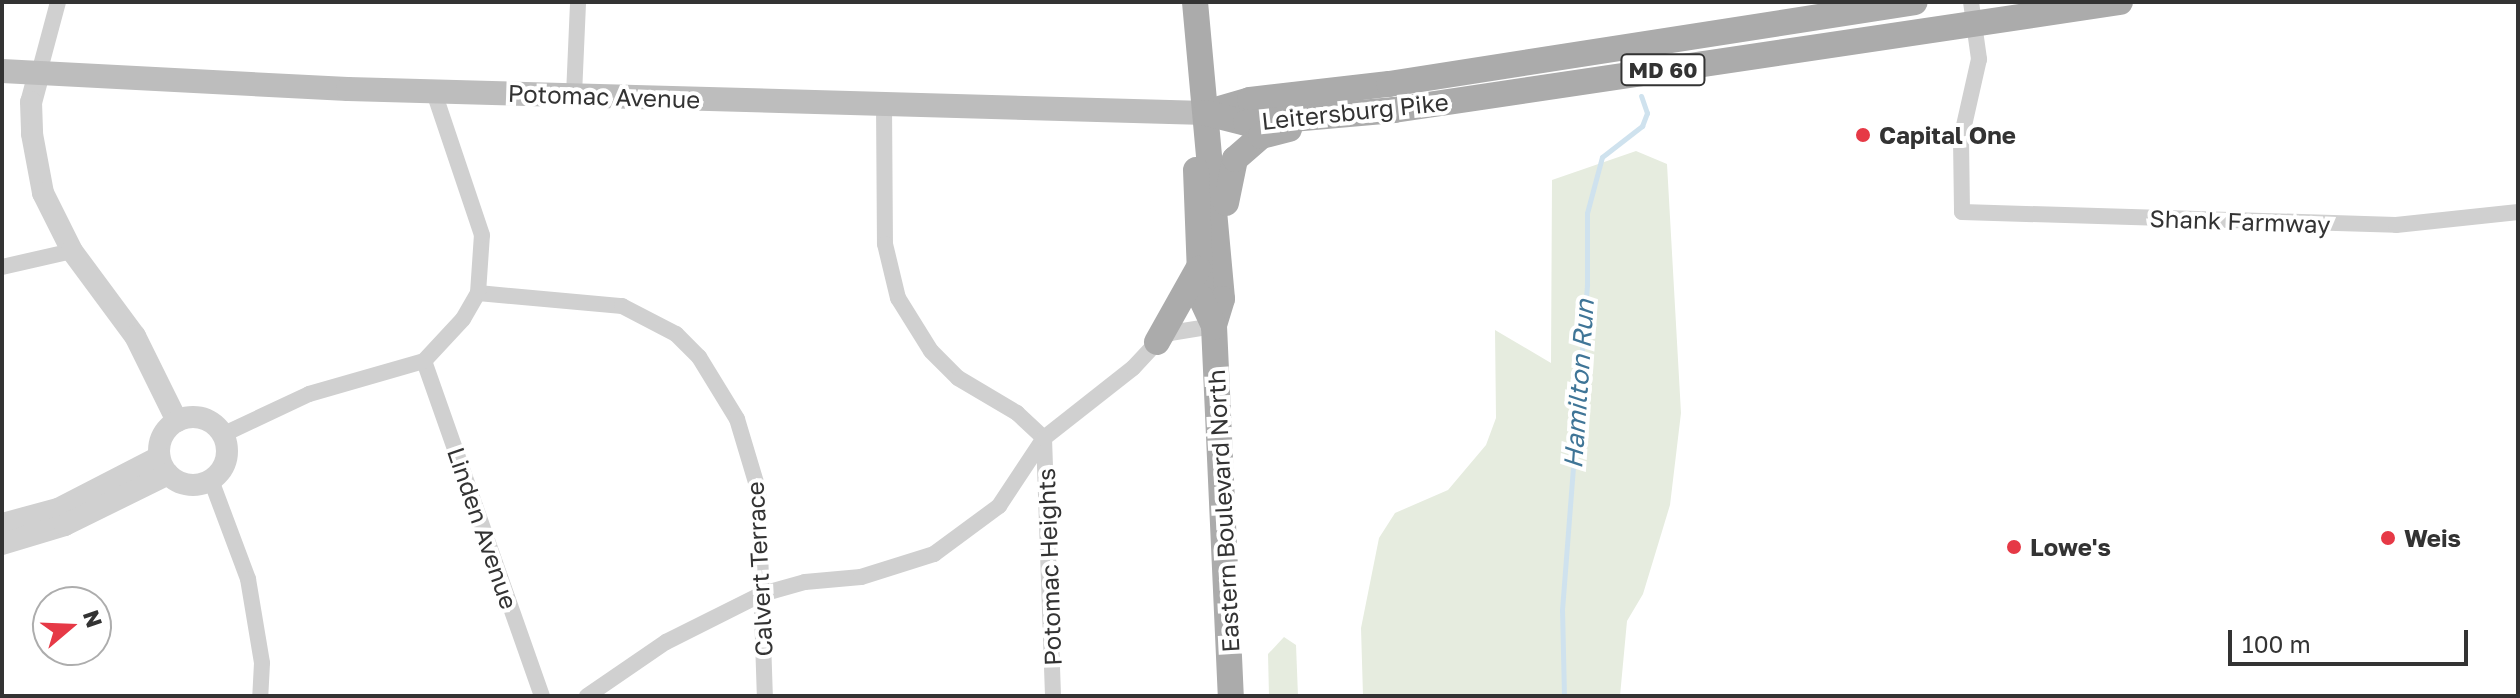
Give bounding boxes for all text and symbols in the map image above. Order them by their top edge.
road number: MD 60 [1619,52,1707,88]
street label: Potomac Avenue [507,78,701,114]
street label: Leitersburg Pike [1260,87,1450,135]
place label: Capital One [1879,121,2016,149]
marker: Capital One [1854,126,1872,144]
street label: Shank Farmway [2149,203,2331,239]
water label: Hamilton Run [1558,298,1600,470]
street label: Eastern Boulevard North [1201,369,1245,653]
street label: Linden Avenue [442,443,524,613]
street label: Potomac Heights [1031,468,1067,666]
street label: Calvert Terrace [740,481,778,657]
place label: Weis [2404,524,2461,552]
marker: Weis [2379,529,2397,547]
place label: Lowe's [2030,533,2111,561]
marker: Lowe's [2005,538,2023,556]
north arrow [32,586,112,666]
text: N [78,606,109,631]
scale bar [2232,614,2472,664]
text: 100 m [2242,629,2311,658]

